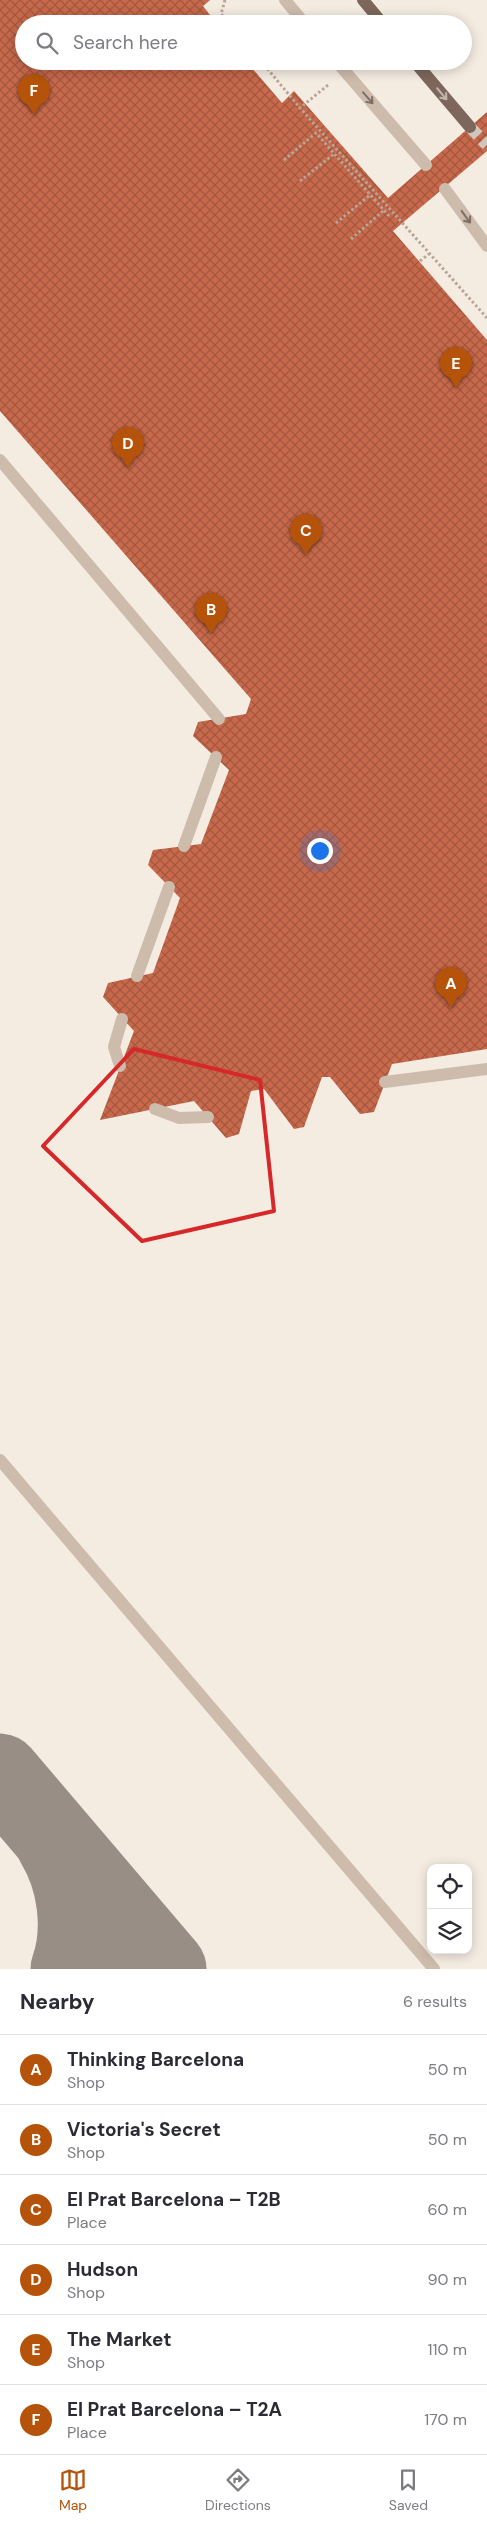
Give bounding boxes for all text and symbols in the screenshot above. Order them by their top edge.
search box [15,15,472,70]
icon: search [33,29,61,57]
text: Search here [73,30,178,55]
pin: F [18,74,50,115]
one-way arrow [436,87,447,100]
one-way arrow [362,92,374,105]
one-way arrow [461,210,471,224]
pin: E [440,347,472,388]
pin: D [112,427,144,468]
pin: C [290,514,322,555]
pin: B [195,593,227,634]
your location [307,838,333,864]
pin: A [435,967,467,1008]
map controls [427,1864,472,1954]
button: locate [427,1864,472,1909]
button: layers [427,1909,472,1954]
text: Nearby [20,1988,94,2016]
text: 6 results [403,1991,467,2012]
text: Thinking Barcelona [67,2047,244,2072]
text: A [30,2059,42,2080]
text: 50 m [428,2059,467,2080]
text: Shop [67,2072,105,2093]
text: Victoria's Secret [67,2117,221,2142]
text: B [31,2129,41,2150]
text: 50 m [428,2129,467,2150]
text: Shop [67,2142,105,2163]
text: El Prat Barcelona – T2B [67,2187,281,2212]
text: C [30,2199,42,2220]
text: 60 m [427,2199,467,2220]
text: Place [67,2212,107,2233]
text: Hudson [67,2257,138,2282]
text: D [30,2269,42,2290]
text: 90 m [427,2269,467,2290]
text: Shop [67,2282,105,2303]
text: The Market [67,2327,171,2352]
text: E [31,2339,41,2360]
text: 110 m [428,2339,467,2360]
text: Shop [67,2352,105,2373]
text: El Prat Barcelona – T2A [67,2397,282,2422]
text: F [32,2409,40,2430]
text: 170 m [424,2409,467,2430]
text: Place [67,2422,107,2443]
tab: Map [59,2466,87,2514]
tab: Directions [205,2466,271,2514]
tab: Saved [389,2466,428,2514]

